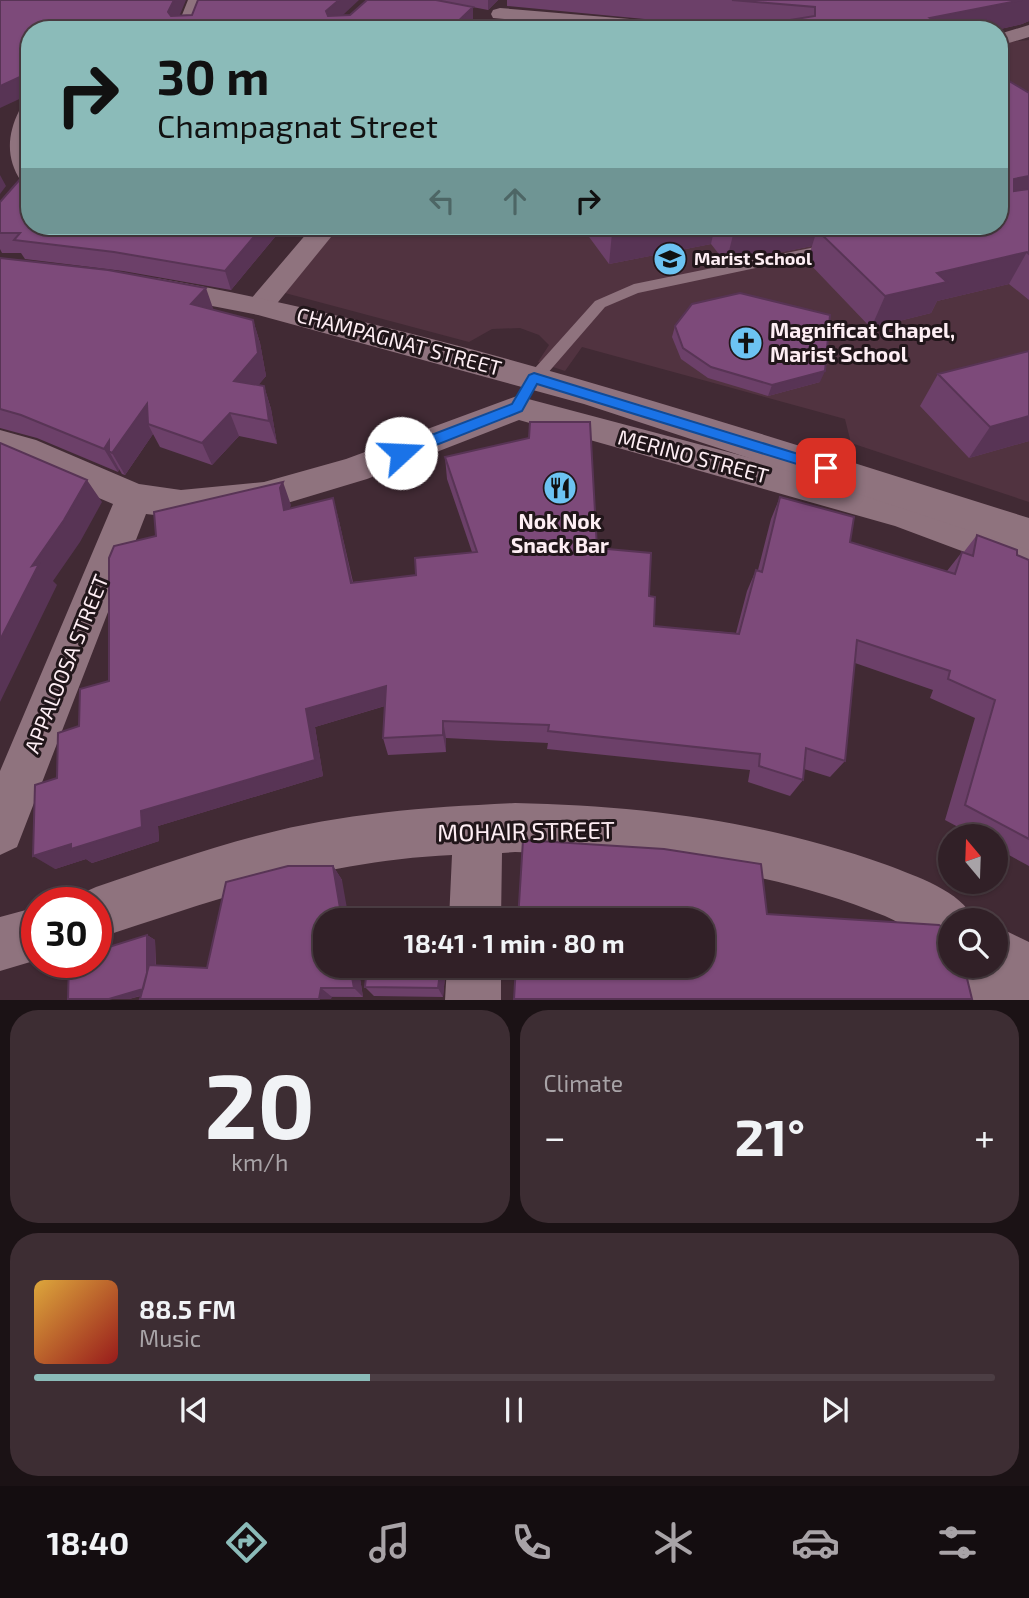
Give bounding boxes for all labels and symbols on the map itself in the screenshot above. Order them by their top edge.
school or university icon: Marist School [651,240,689,278]
place label: Marist School [694,247,812,269]
street label: CHAMPAGNAT STREET [294,301,505,380]
place label: Magnificat Chapel, Marist School [770,317,955,366]
church icon: Magnificat Chapel, Marist School [727,324,765,362]
position arrow [364,416,438,490]
street label: MERINO STREET [615,423,771,488]
pin [796,438,856,498]
restaurant icon: Nok Nok Snack Bar [541,469,579,507]
place label: Nok Nok Snack Bar [511,508,609,557]
street label: APPALOOSA STREET [18,570,113,756]
street label: MOHAIR STREET [437,814,615,847]
north arrow [938,824,1008,894]
speed limit sign: 30 [21,887,112,978]

